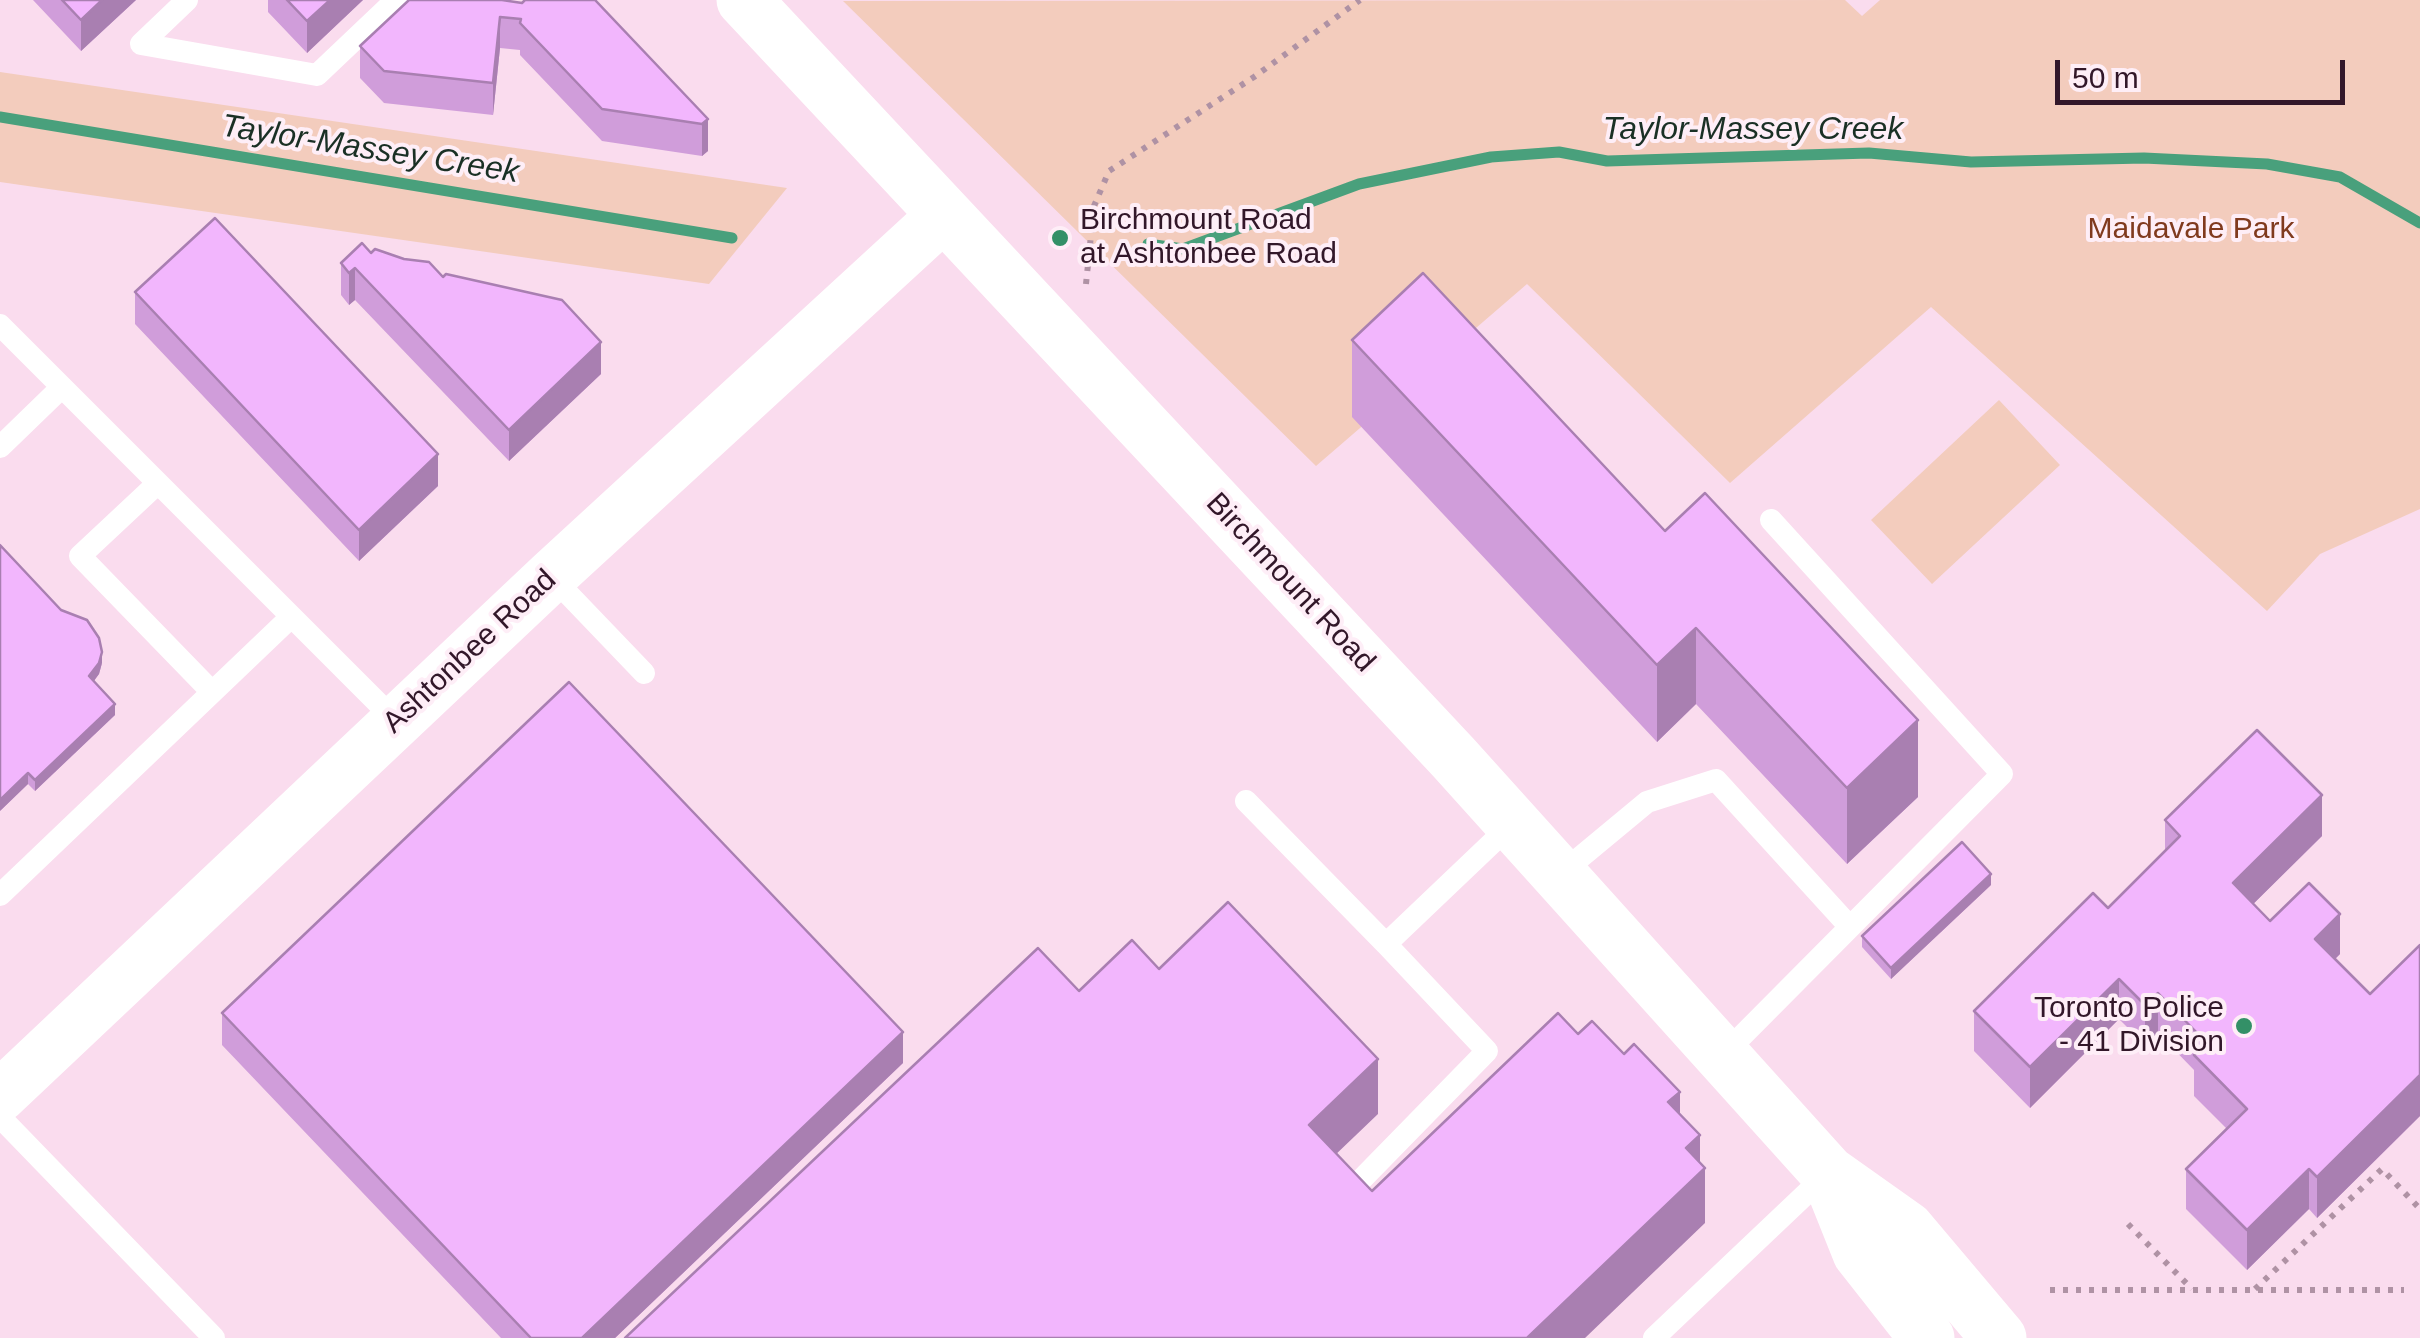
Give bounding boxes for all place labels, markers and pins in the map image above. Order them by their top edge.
place label: Birchmount Road at Ashtonbee Road [1080,203,1337,274]
marker: Birchmount Road at Ashtonbee Road [1049,227,1071,249]
place label: Toronto Police - 41 Division [2034,991,2224,1062]
marker: Toronto Police - 41 Division [2233,1015,2255,1037]

